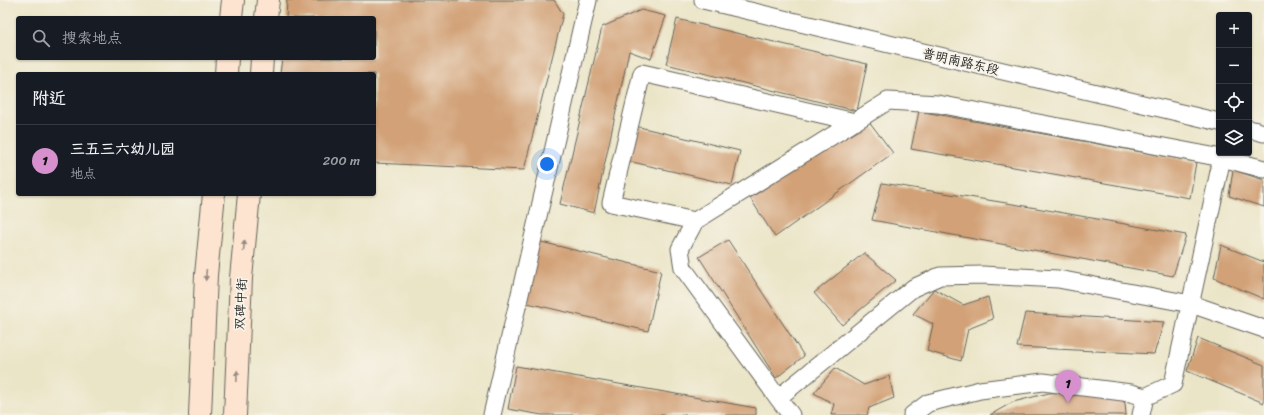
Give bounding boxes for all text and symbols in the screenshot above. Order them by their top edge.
map controls [1216,12,1252,156]
button: + [1216,12,1252,48]
search box [16,16,376,60]
text: 搜索地点 [62,25,122,51]
icon: search [30,27,52,49]
street label: 普明南路东段 [920,42,1001,81]
button: − [1216,48,1252,84]
text: 附近 [32,83,66,113]
button: locate [1216,84,1252,120]
button: layers [1216,120,1252,156]
text: 三五三六幼儿园 [70,136,175,162]
text: 1 [42,149,48,172]
text: 200 m [323,149,360,172]
your location [537,154,557,174]
text: 地点 [70,162,96,185]
one-way arrow [241,240,247,252]
one-way arrow [203,269,210,281]
street label: 双碑中街 [228,277,253,331]
one-way arrow [233,370,240,382]
pin: 1 [1055,370,1081,403]

